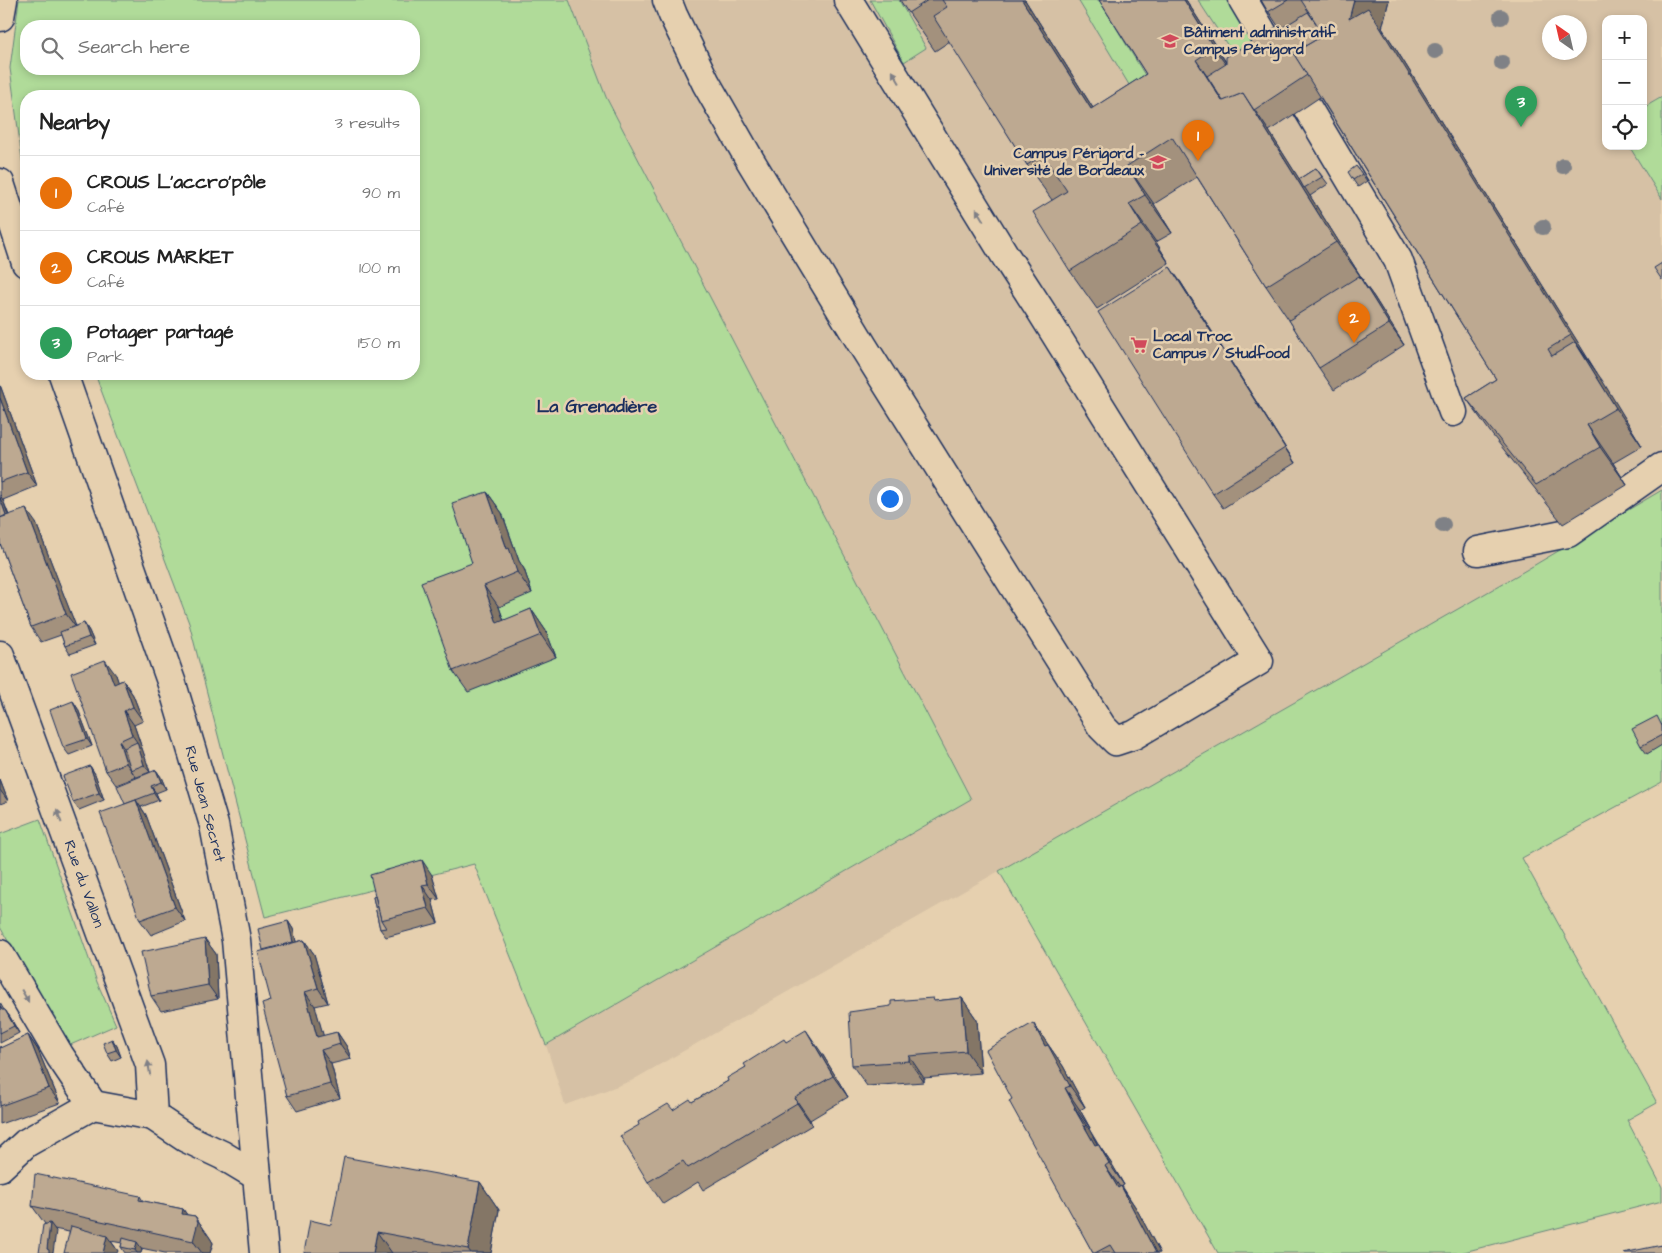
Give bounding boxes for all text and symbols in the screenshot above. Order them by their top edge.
north arrow [1542,15,1587,60]
map controls [1602,15,1647,150]
button: + [1602,15,1647,60]
search box [20,20,420,75]
place label: Bâtiment administratif Campus Périgord [1184,22,1337,62]
school or university icon: Bâtiment administratif Campus Périgord [1160,31,1180,51]
icon: search [38,34,66,62]
text: Search here [78,34,190,61]
button: − [1602,60,1647,105]
one-way arrow [891,70,901,83]
pin: 3 [1505,86,1537,127]
button: locate [1602,105,1647,150]
text: Nearby [40,108,110,137]
text: 3 results [335,112,400,134]
pin: 1 [1182,120,1214,161]
place label: Campus Périgord - Université de Bordeaux [984,143,1145,181]
school or university icon: Campus Périgord - Université de Bordeaux [1148,152,1168,172]
text: CROUS L'accro'pôle [87,169,266,196]
text: 1 [55,182,57,204]
text: 90 m [362,182,400,204]
text: Café [87,196,125,218]
one-way arrow [976,209,985,222]
text: CROUS MARKET [87,244,233,271]
text: 2 [51,257,61,279]
text: 100 m [359,257,400,279]
text: Café [87,271,125,293]
pin: 2 [1338,302,1370,343]
text: Potager partagé [87,319,233,346]
place label: Local Troc Campus / Studfood [1153,326,1290,364]
text: 3 [52,332,60,354]
text: 150 m [358,332,400,354]
supermarket icon: Local Troc Campus / Studfood [1129,335,1149,355]
text: Park [87,346,124,368]
district label: La Grenadière [537,394,658,419]
your location [877,486,903,512]
street label: Rue Jean Secret [179,744,231,864]
one-way arrow [55,808,63,823]
street label: Rue du Vallon [58,837,110,931]
one-way arrow [20,990,29,1003]
one-way arrow [145,1059,153,1075]

